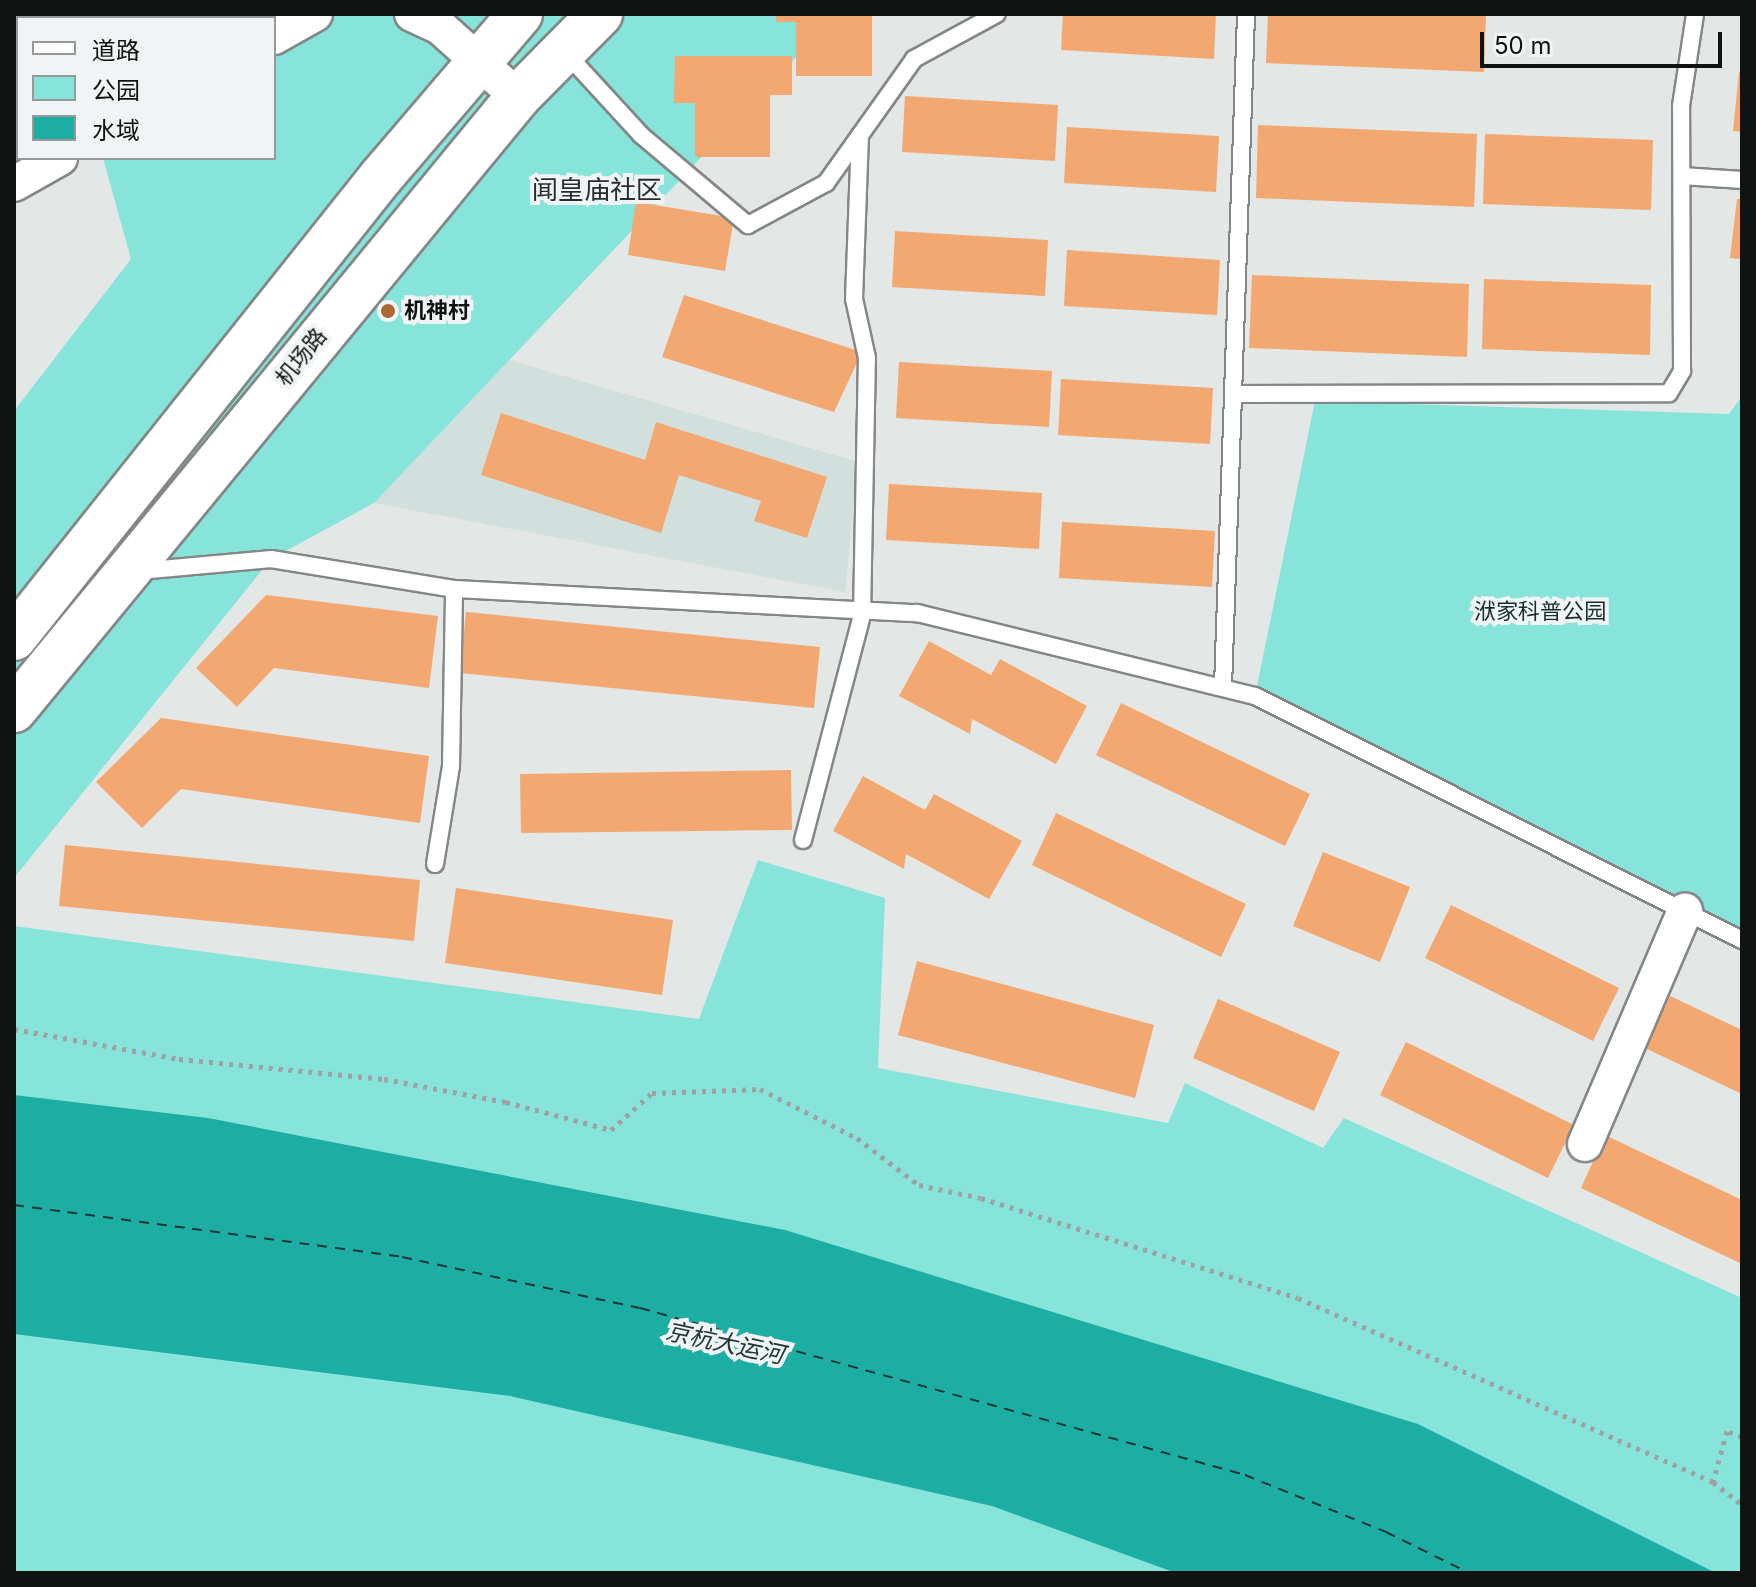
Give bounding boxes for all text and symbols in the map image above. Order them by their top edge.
legend [16,16,276,160]
scale bar [1484,16,1726,66]
text: 50 m [1494,31,1552,60]
text: 道路 [92,36,140,65]
text: 公园 [92,76,140,105]
text: 水域 [92,116,140,145]
district label: 闻皇庙社区 [532,174,662,206]
place label: 机神村 [404,298,470,324]
marker: 机神村 [379,302,397,320]
street label: 机场路 [270,323,332,391]
park label: 洑家科普公园 [1474,599,1606,625]
water label: 京杭大运河 [663,1316,787,1370]

